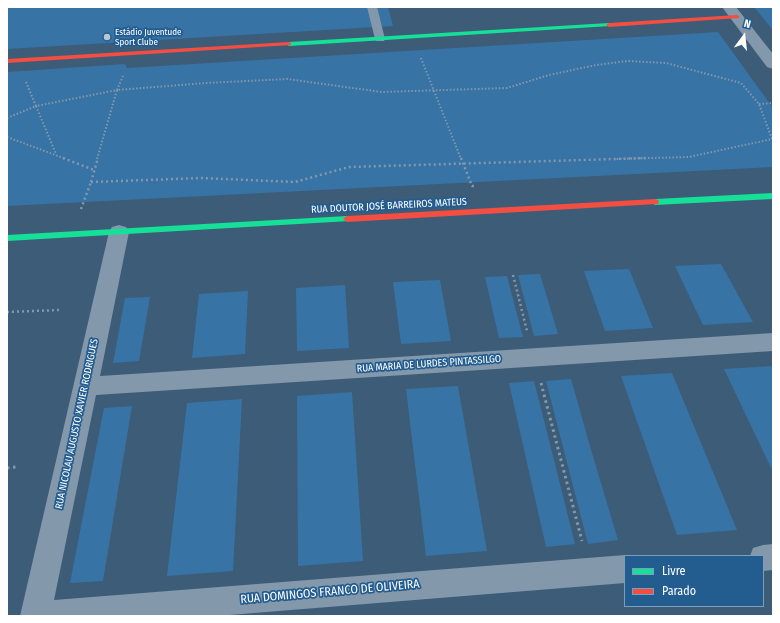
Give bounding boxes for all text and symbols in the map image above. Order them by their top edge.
north arrow [724,16,764,56]
text: N [742,17,752,31]
place label: Estádio Juventude Sport Clube [115,27,181,48]
marker: Estádio Juventude Sport Clube [102,32,112,42]
street label: RUA DOUTOR JOSÉ BARREIROS MATEUS [311,196,467,216]
street label: RUA NICOLAU AUGUSTO XAVIER RODRIGUES [53,338,101,510]
street label: RUA MARIA DE LURDES PINTASSILGO [356,353,502,375]
legend [624,555,764,607]
text: Livre [662,564,685,578]
street label: RUA DOMINGOS FRANCO DE OLIVEIRA [240,577,420,607]
text: Parado [662,584,696,598]

